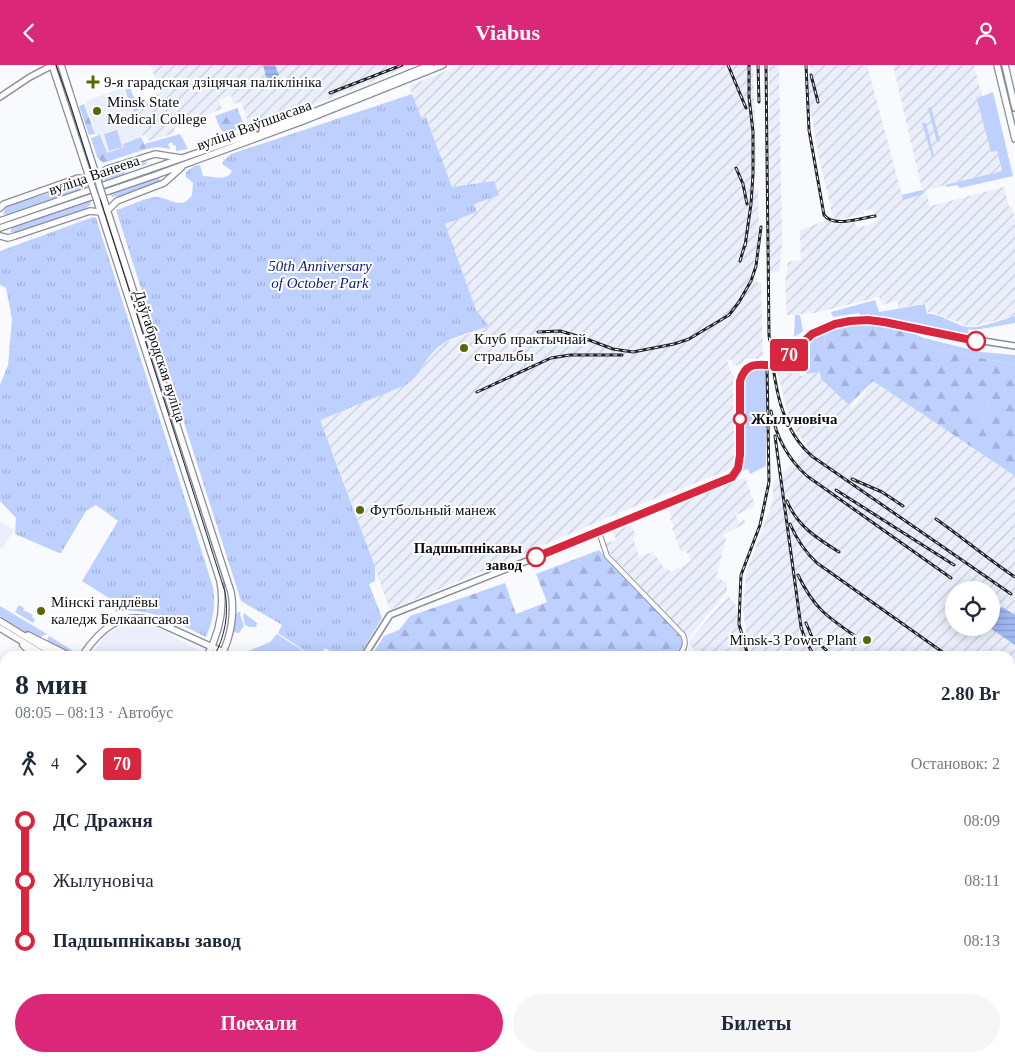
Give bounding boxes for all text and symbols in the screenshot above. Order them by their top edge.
icon: back [15,19,43,47]
icon: person [972,19,1000,47]
text: Viabus [475,20,540,45]
place label: 9-я гарадская дзіцячая паліклініка [104,74,322,90]
marker: 9-я гарадская дзіцячая паліклініка [86,75,100,89]
place label: Minsk State Medical College [107,94,207,127]
street label: вуліца Ваўпшасава [194,97,314,153]
marker: Minsk State Medical College [91,105,103,117]
street label: вуліца Ванеева [46,152,142,198]
park label: 50th Anniversary of October Park [268,258,372,291]
street label: Даўгабродская вуліца [131,288,189,424]
place label: Клуб практычнай стральбы [474,331,586,364]
unlabelled marker [966,331,986,351]
line badge: 70 [766,339,812,371]
marker: Клуб практычнай стральбы [458,342,470,354]
text: 70 [780,345,798,365]
place label: Жылуновіча [751,411,838,427]
marker: Жылуновіча [733,412,747,426]
place label: Футбольный манеж [370,502,497,518]
marker: Футбольный манеж [354,504,366,516]
place label: Падшыпнікавы завод [414,540,522,573]
marker: Падшыпнікавы завод [526,547,546,567]
map controls [945,581,1000,636]
button: locate [945,581,1000,636]
place label: Мінскі гандлёвы каледж Белкаапсаюза [51,594,189,627]
marker: Мінскі гандлёвы каледж Белкаапсаюза [35,605,47,617]
place label: Minsk-3 Power Plant [730,632,858,648]
marker: Minsk-3 Power Plant [861,634,873,646]
text: 8 мин [15,669,87,700]
text: 2.80 Br [941,683,1000,704]
text: 08:05 – 08:13 · Автобус [15,704,173,721]
icon: walk [15,750,43,778]
icon: forward [67,750,95,778]
text: 70 [113,754,131,774]
text: 4 [51,755,59,772]
text: Остановок: 2 [911,755,1000,772]
text: ДС Дражня [53,810,153,831]
text: 08:09 [964,812,1000,829]
text: Жылуновіча [53,870,154,891]
text: 08:11 [964,872,1000,889]
text: Падшыпнікавы завод [53,930,241,951]
text: 08:13 [964,932,1000,949]
button: Поехали [15,994,503,1052]
button: Билеты [513,994,1000,1052]

